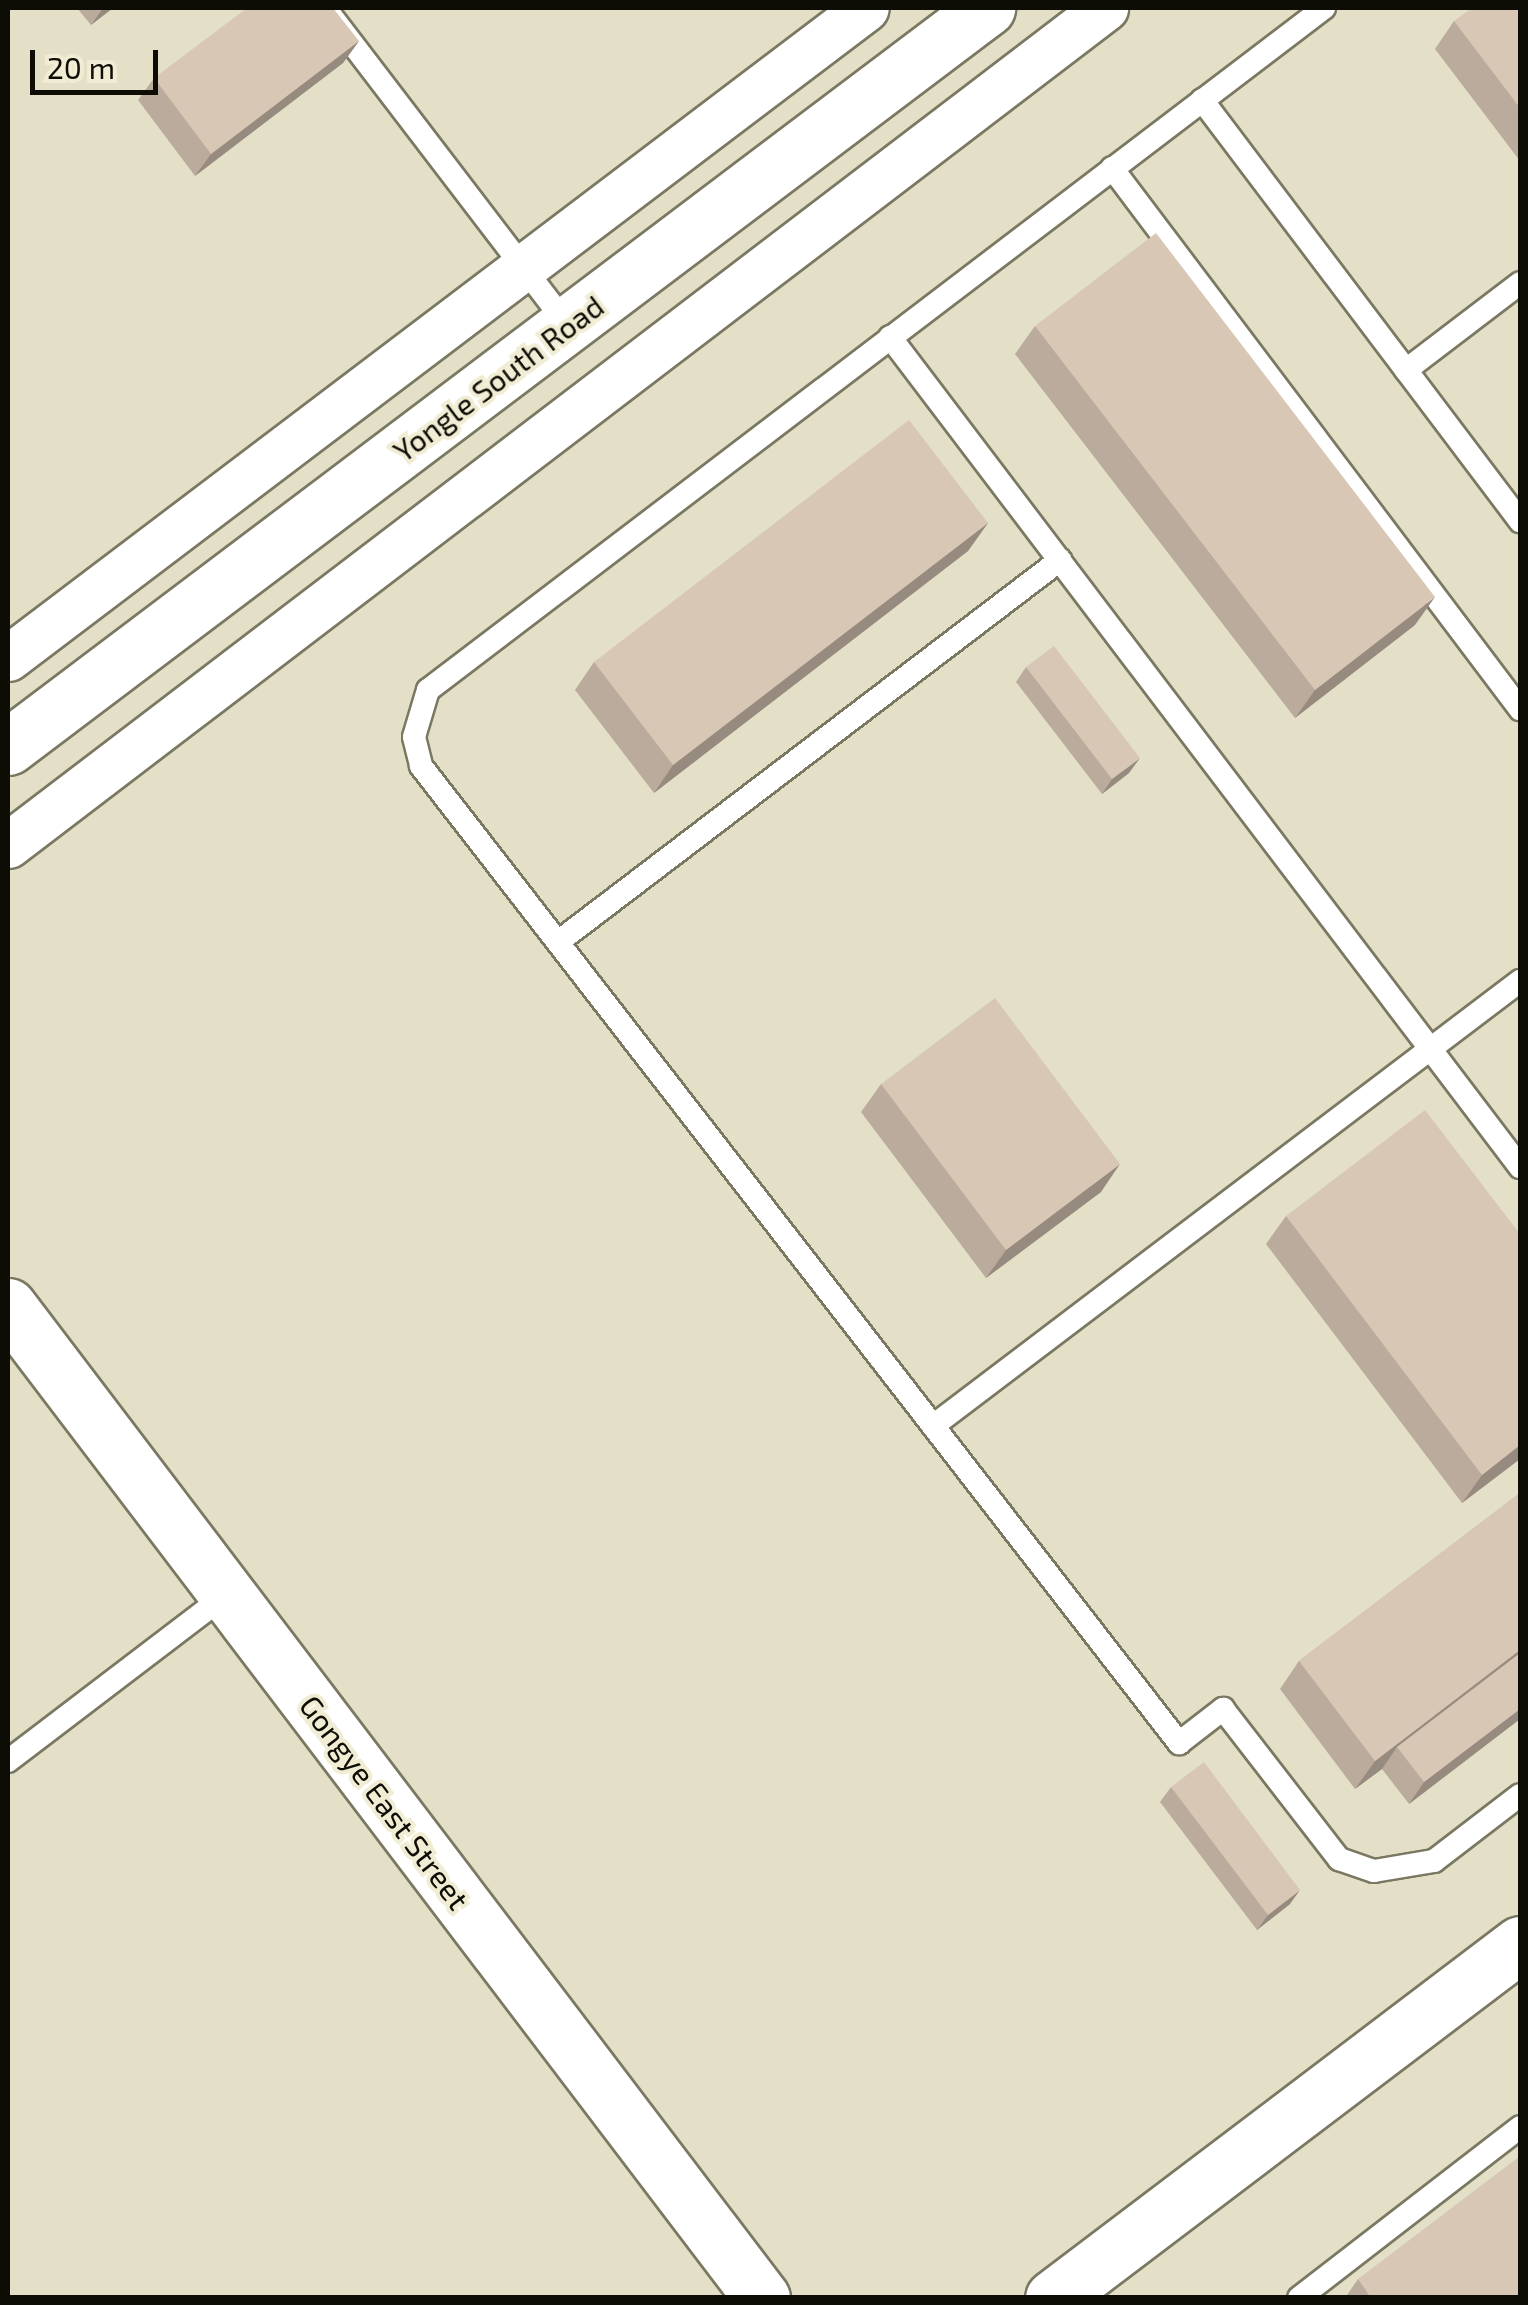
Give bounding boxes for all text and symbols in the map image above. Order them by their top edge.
scale bar [35,30,162,92]
text: 20 m [47,49,115,85]
street label: Yongle South Road [386,287,610,469]
street label: Gongye East Street [293,1688,477,1916]

